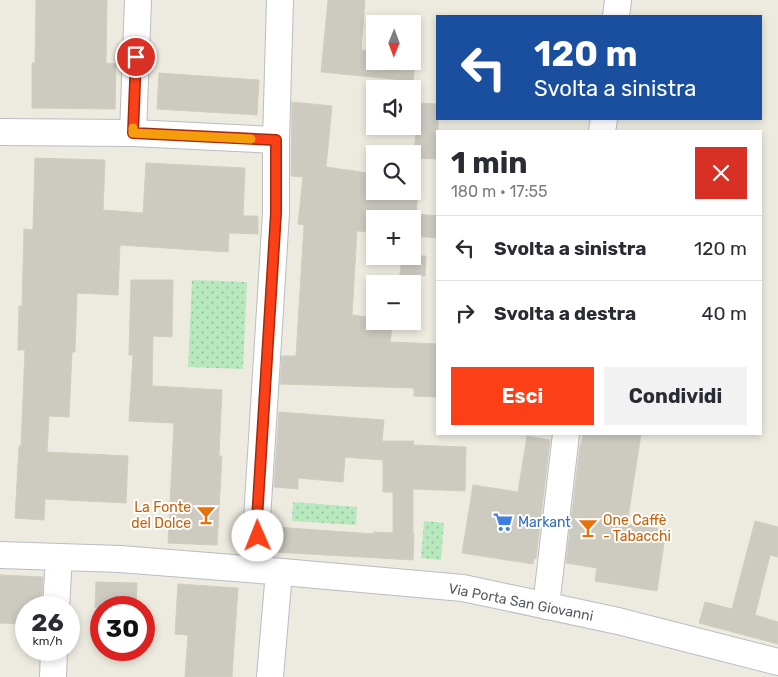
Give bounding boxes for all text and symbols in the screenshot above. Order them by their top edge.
north arrow [366,15,421,70]
map controls [366,15,421,330]
text: 120 m [534,33,637,75]
icon: left [451,35,516,100]
pin [115,36,157,78]
icon: arrive [122,43,150,71]
text: Svolta a sinistra [534,75,696,102]
button: sound [366,80,421,135]
button: search [366,145,421,200]
text: 1 min [451,145,528,181]
button: close [695,147,747,199]
text: 180 m · 17:55 [451,182,548,201]
button: + [366,210,421,265]
icon: left [451,234,479,262]
text: Svolta a sinistra [494,237,647,260]
text: 120 m [694,237,747,260]
button: − [366,275,421,330]
icon: right [451,299,479,327]
text: Svolta a destra [494,302,636,325]
text: 40 m [702,302,747,325]
button: Esci [451,367,594,425]
button: Condividi [604,367,747,425]
place label: La Fonte del Dolce [131,499,191,532]
bar icon: La Fonte del Dolce [195,504,217,526]
position arrow [231,509,283,561]
supermarket icon: Markant [492,511,514,533]
place label: One Caffè - Tabacchi [603,512,671,545]
place label: Markant [518,514,571,531]
bar icon: One Caffè - Tabacchi [577,517,599,539]
street label: Via Porta San Giovanni [447,580,595,625]
speed limit sign: 30 [90,596,155,661]
text: 26 [31,608,64,637]
text: km/h [33,634,62,648]

